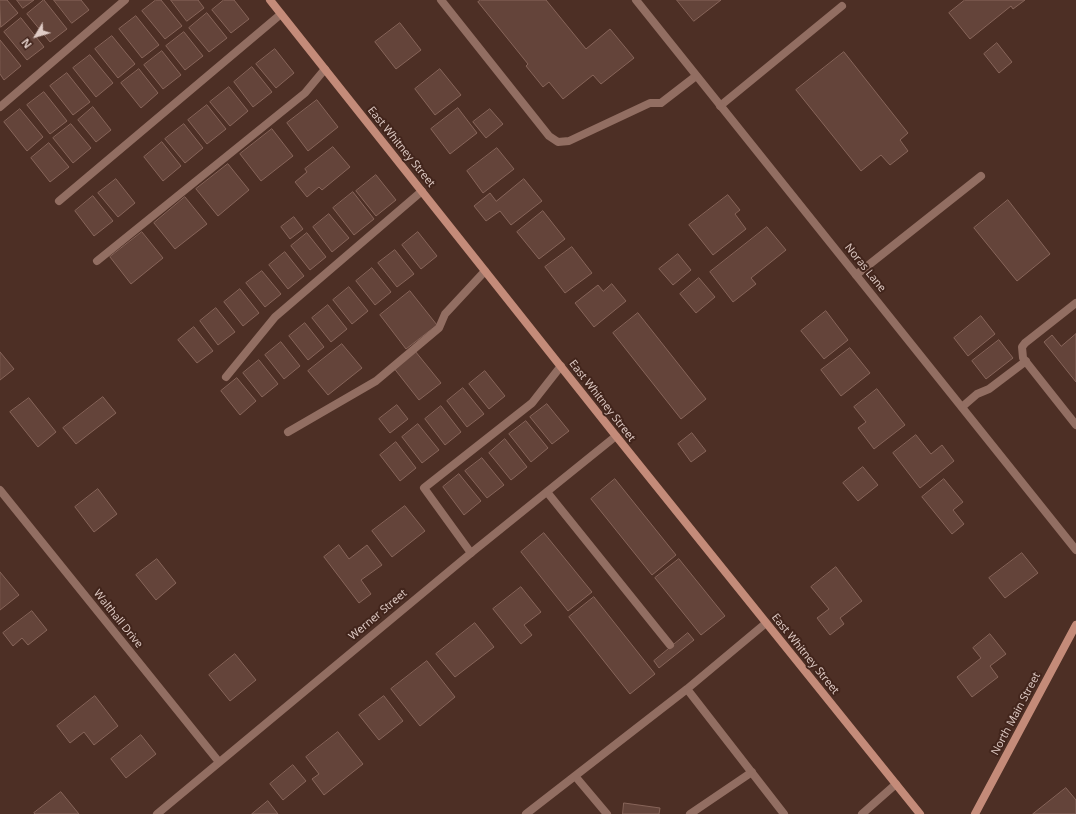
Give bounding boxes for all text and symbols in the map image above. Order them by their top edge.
north arrow [16,16,56,56]
text: N [17,36,35,52]
street label: East Whitney Street [364,104,438,190]
street label: Noras Lane [841,241,889,295]
street label: East Whitney Street [566,358,638,444]
street label: Walthall Drive [90,587,146,651]
street label: Werner Street [346,587,410,643]
street label: East Whitney Street [768,611,842,697]
street label: North Main Street [989,670,1043,758]

